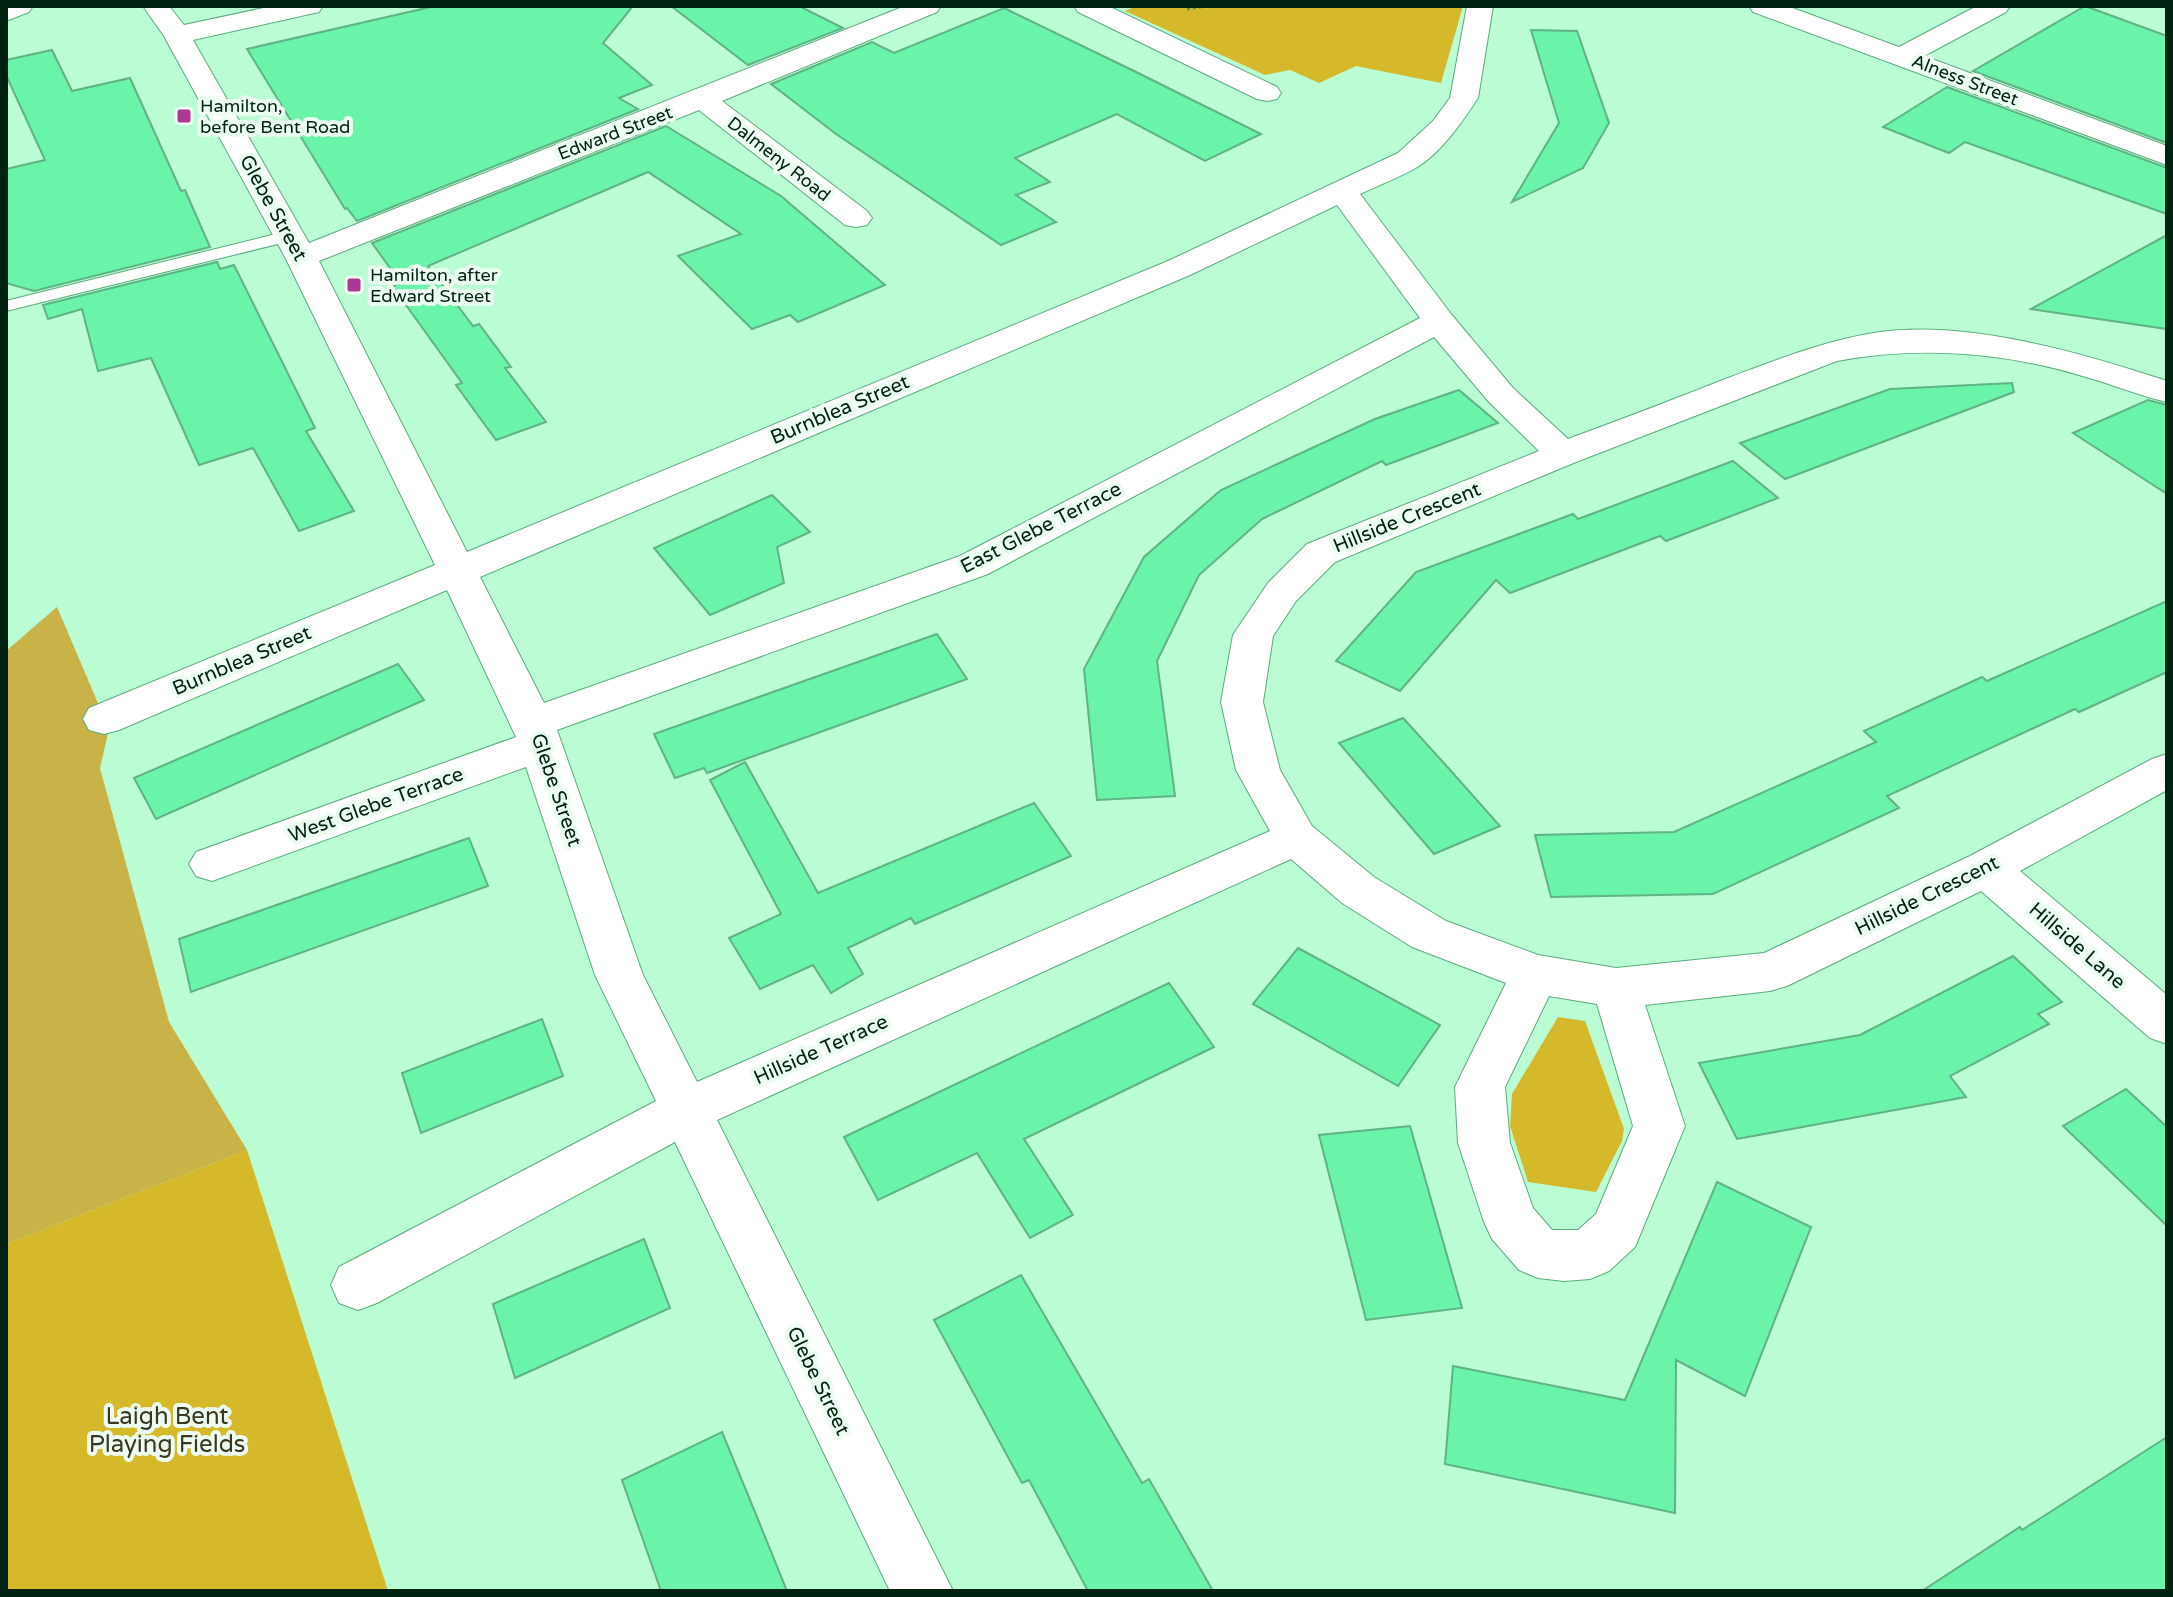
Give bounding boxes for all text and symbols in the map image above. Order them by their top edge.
street label: Alness Street [1909,50,2022,110]
place label: Hamilton, before Bent Road [200,95,350,138]
street label: Edward Street [555,101,676,165]
marker: Hamilton, before Bent Road [175,107,193,125]
street label: Dalmeny Road [723,112,835,206]
street label: Glebe Street [234,151,312,266]
place label: Hamilton, after Edward Street [370,264,498,307]
marker: Hamilton, after Edward Street [345,276,363,294]
street label: Burnblea Street [767,370,913,450]
street label: East Glebe Terrace [956,477,1126,579]
street label: Hillside Crescent [1330,477,1485,559]
street label: Burnblea Street [169,621,315,701]
street label: Glebe Street [525,730,587,850]
street label: West Glebe Terrace [285,762,467,848]
street label: Hillside Crescent [1851,851,2003,941]
street label: Hillside Lane [2024,898,2130,994]
street label: Hillside Terrace [750,1010,892,1090]
street label: Glebe Street [781,1323,855,1439]
park label: Laigh Bent Playing Fields [89,1402,245,1459]

